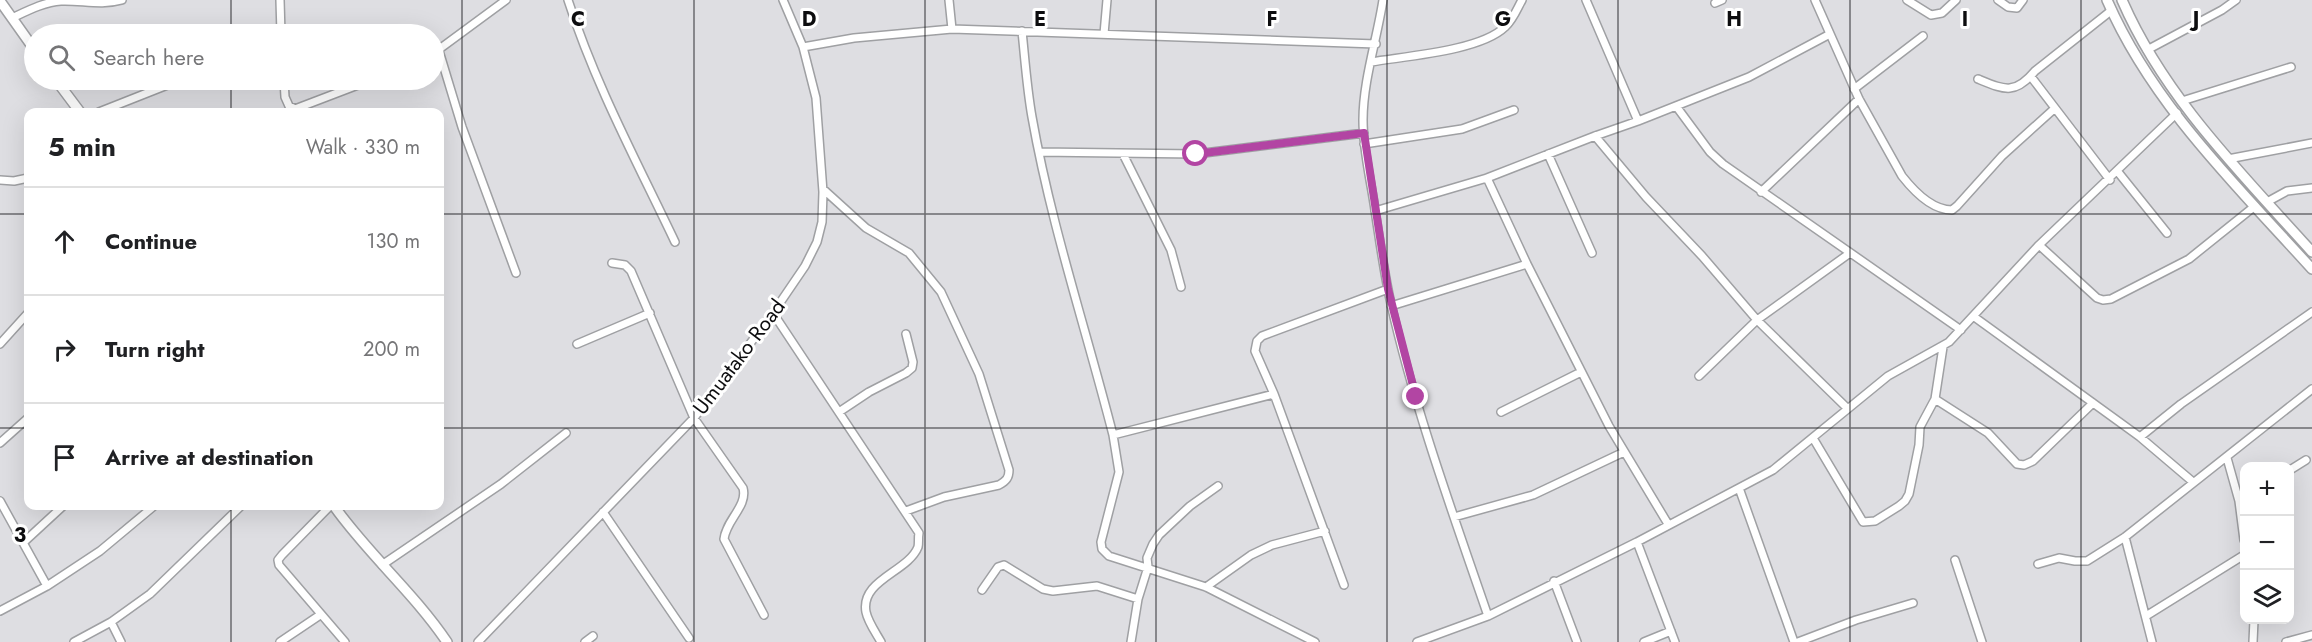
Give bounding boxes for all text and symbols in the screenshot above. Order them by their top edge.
text: C [571,5,585,34]
text: D [802,5,816,34]
text: E [1034,5,1046,34]
text: F [1266,5,1278,34]
text: G [1495,5,1511,34]
text: H [1726,5,1742,34]
text: I [1962,5,1968,34]
text: J [2189,5,2199,34]
search box [24,24,444,90]
icon: search [45,41,78,74]
text: Search here [93,41,204,73]
text: 5 min [48,128,116,166]
text: Walk · 330 m [306,133,420,162]
route start [1182,140,1208,166]
icon: ahead [48,225,81,258]
text: Continue [105,225,197,257]
text: 130 m [366,227,420,256]
street label: Umuatako Road [686,293,792,421]
icon: right [48,333,81,366]
text: Turn right [105,333,205,365]
text: 200 m [363,335,420,364]
route end [1402,383,1428,409]
icon: arrive [48,441,81,474]
text: Arrive at destination [105,441,314,473]
map controls [2240,462,2294,624]
button: + [2240,462,2294,516]
button: − [2240,516,2294,570]
text: 3 [14,521,26,550]
button: layers [2240,570,2294,624]

